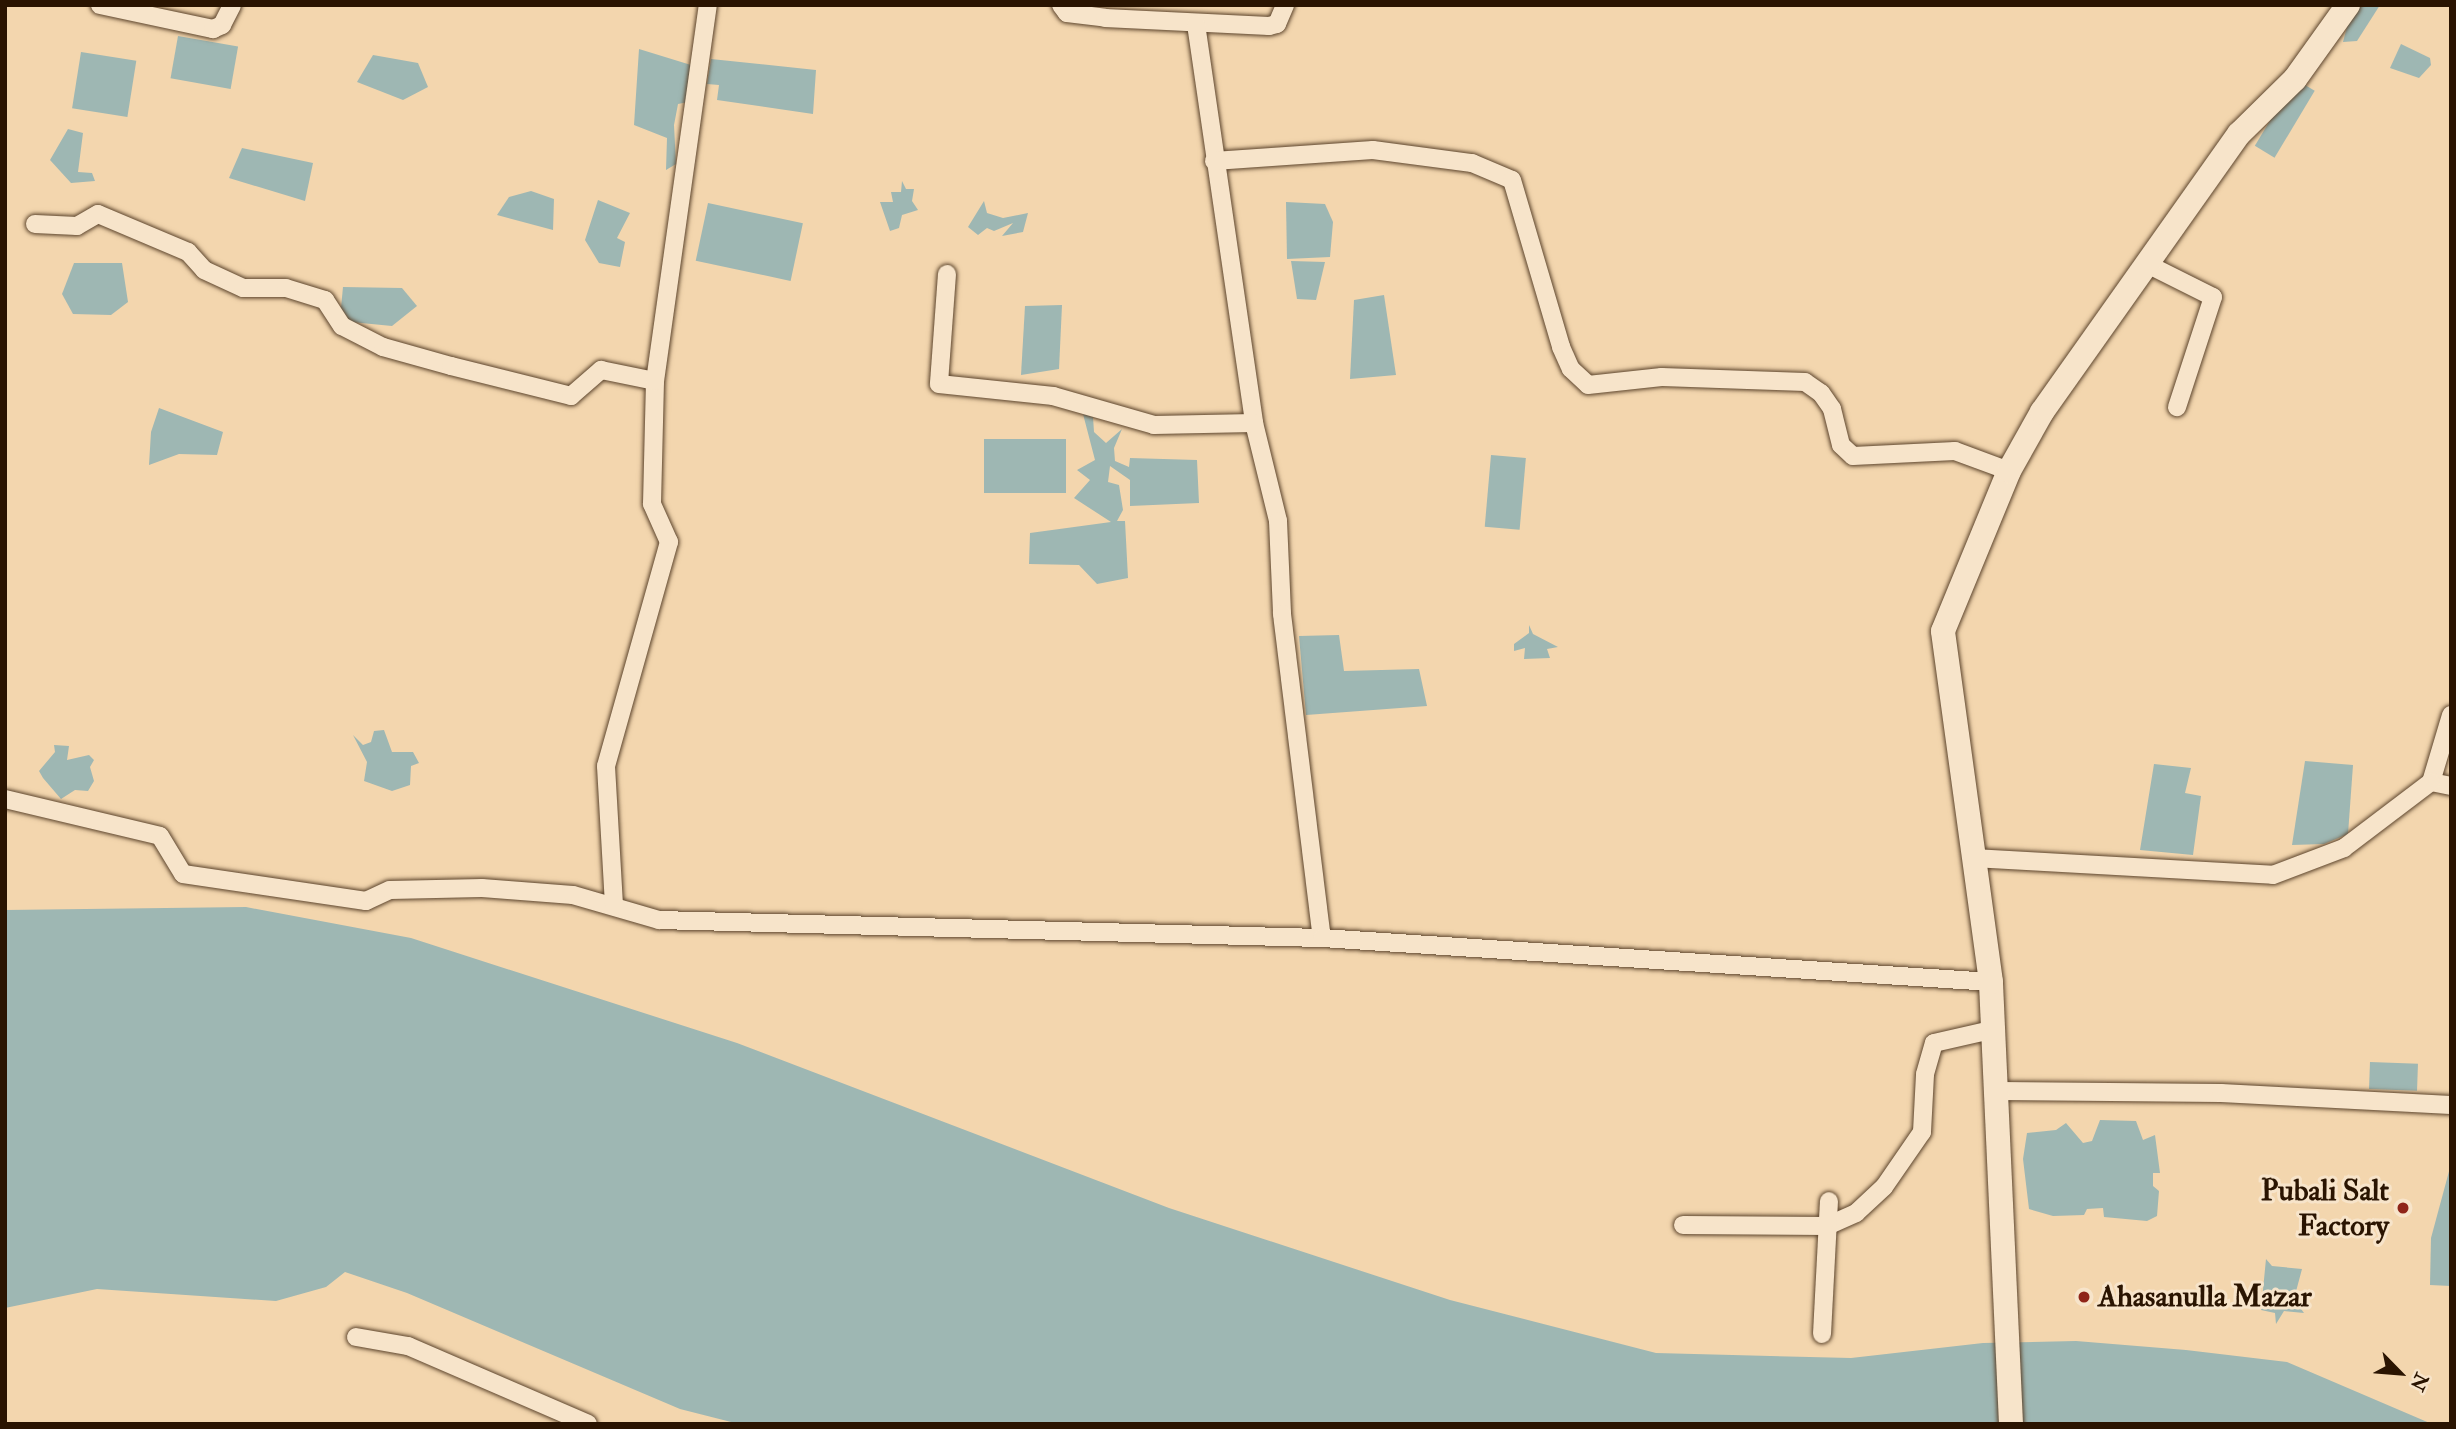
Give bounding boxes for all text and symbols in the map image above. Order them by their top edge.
place label: Pubali Salt Factory [2261,1173,2389,1244]
marker: Pubali Salt Factory [2395,1200,2411,1216]
place label: Ahasanulla Mazar [2098,1279,2312,1315]
marker: Ahasanulla Mazar [2076,1289,2092,1305]
north arrow [2365,1338,2435,1408]
text: N [2405,1369,2434,1395]

